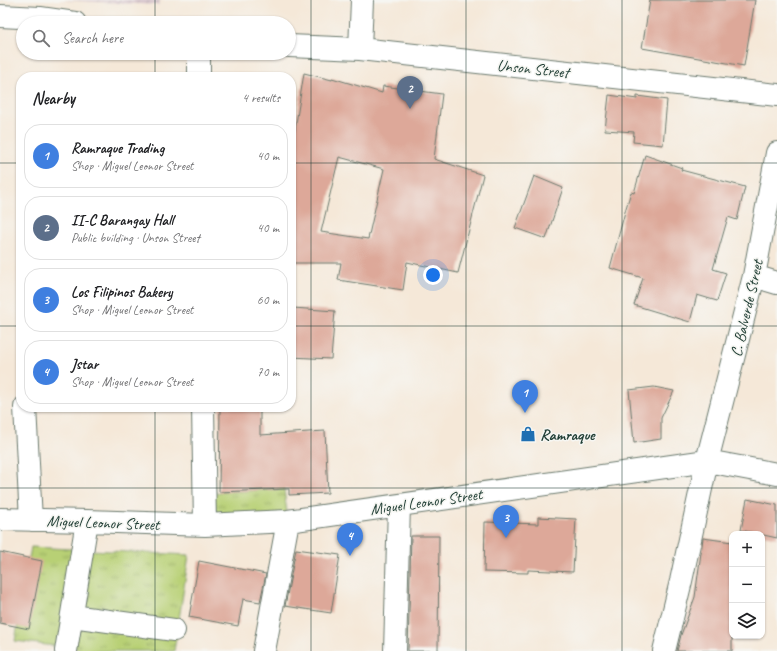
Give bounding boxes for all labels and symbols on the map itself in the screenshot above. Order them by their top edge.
street label: Unson Street [496,55,572,83]
pin: 2 [397,76,423,109]
street label: C. Balverde Street [726,256,768,359]
your location [423,265,443,285]
pin: 1 [512,380,538,413]
shop icon: Ramraque [519,425,537,443]
place label: Ramraque [540,425,596,445]
street label: Miguel Leonor Street [369,484,485,520]
pin: 3 [493,505,519,538]
street label: Miguel Leonor Street [46,511,161,535]
pin: 4 [337,523,363,556]

